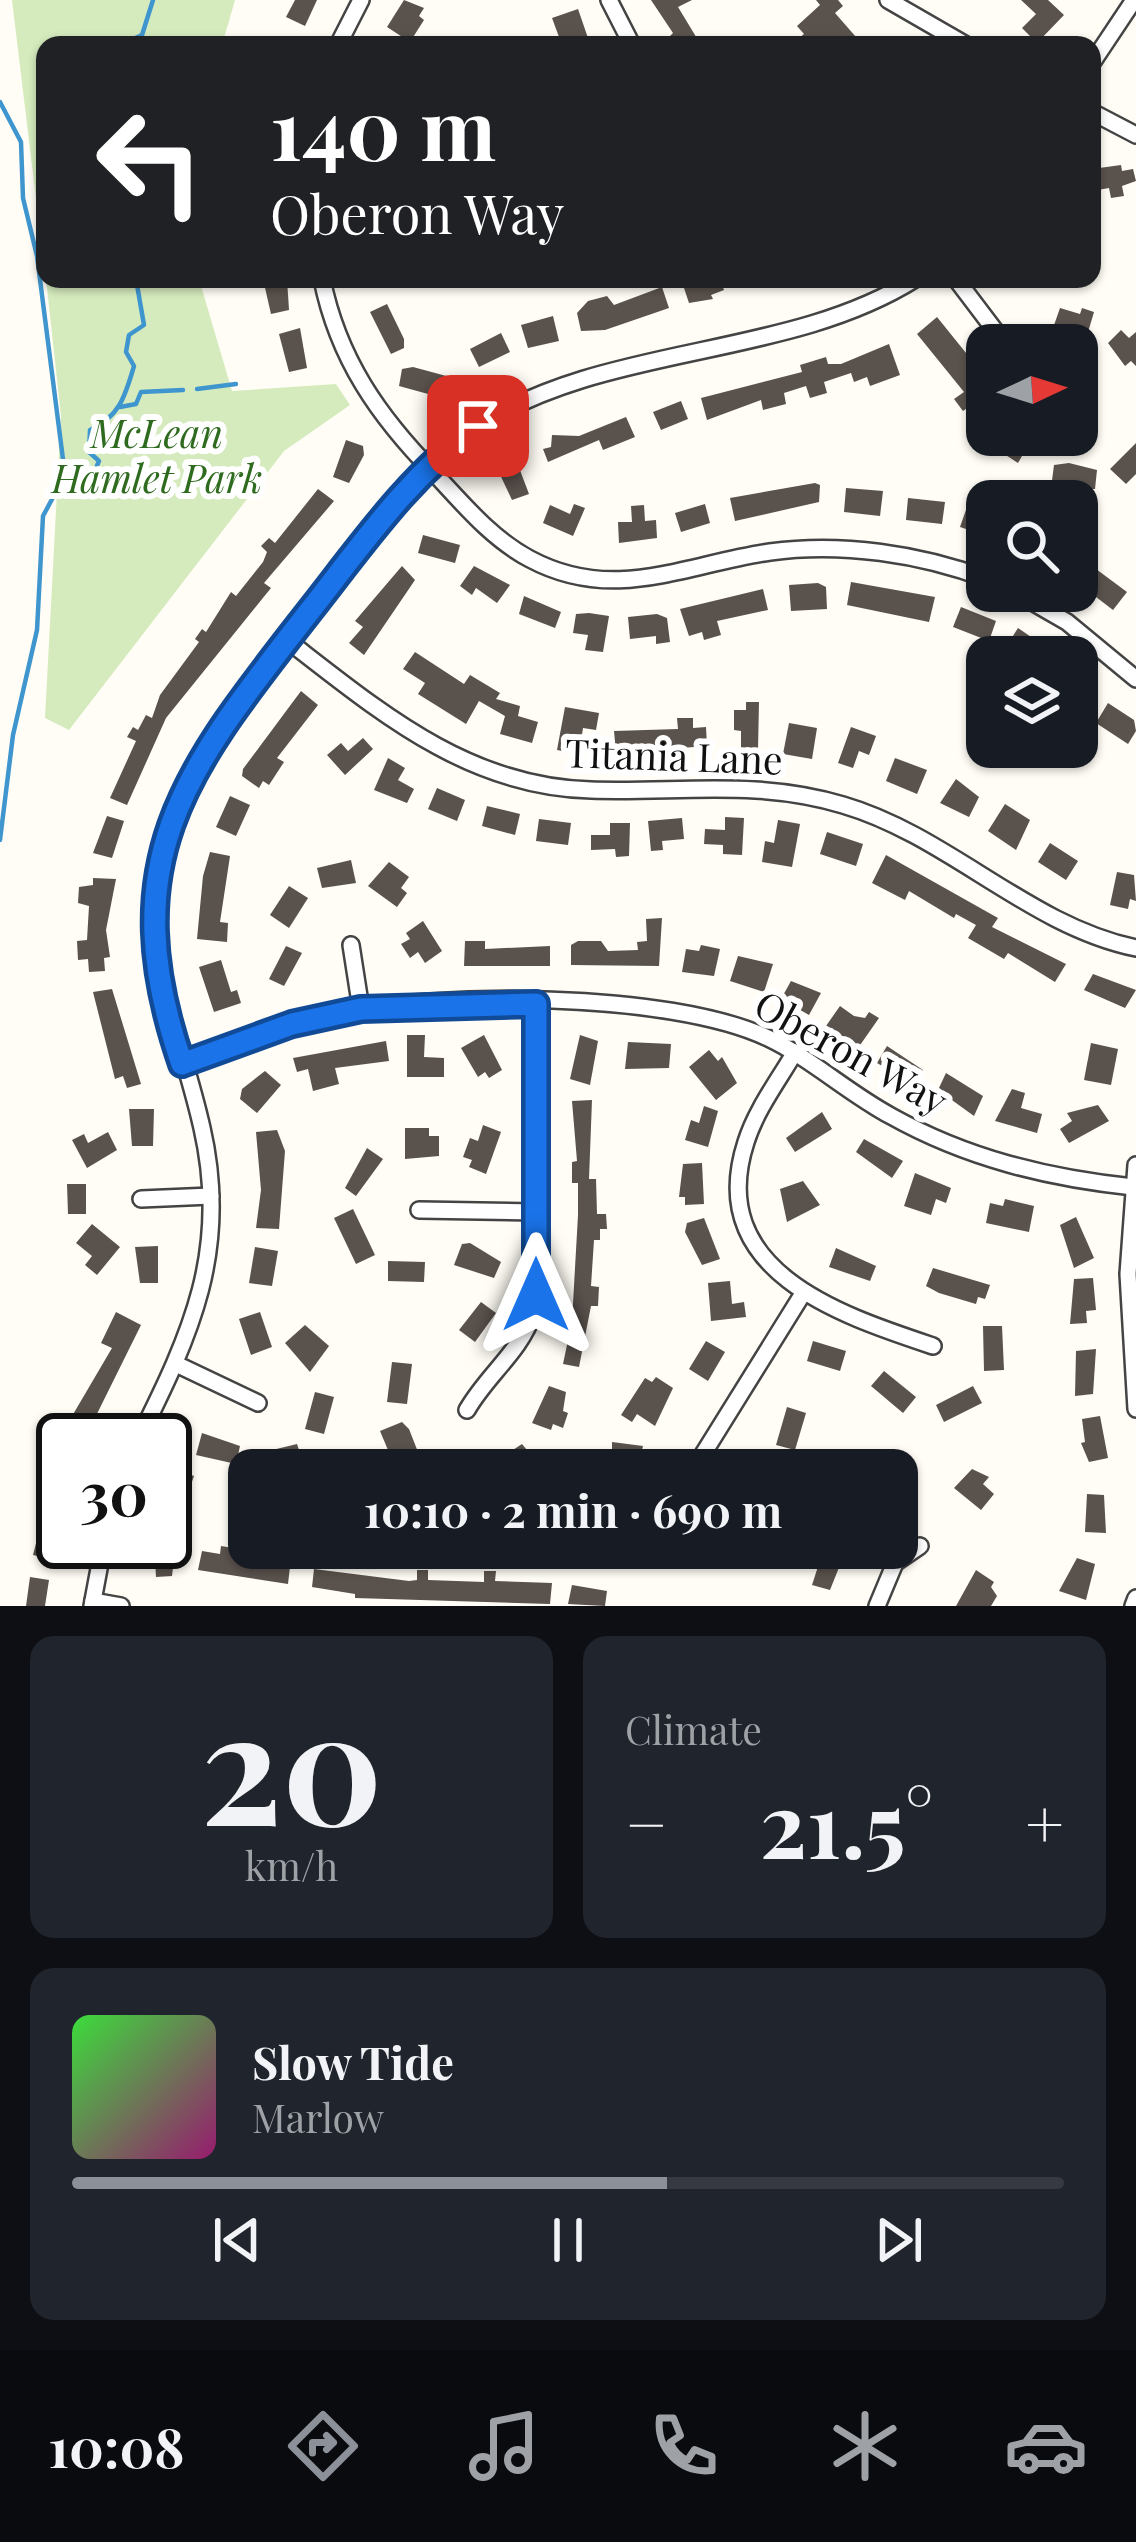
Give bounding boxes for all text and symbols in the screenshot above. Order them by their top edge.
text: 140 m [270,70,496,182]
icon: left [72,84,228,240]
text: Oberon Way [270,177,564,249]
north arrow [966,324,1098,456]
map controls [966,324,1098,768]
pin [427,375,529,477]
icon: arrive [445,393,511,459]
park label: McLean Hamlet Park [50,406,262,503]
button: search [966,480,1098,612]
button: layers [966,636,1098,768]
street label: Titania Lane [564,725,784,785]
street label: Oberon Way [746,977,958,1126]
position arrow [473,1232,599,1358]
speed limit sign: 30 [36,1413,192,1569]
text: 10:10 · 2 min · 690 m [364,1479,782,1539]
text: 20 [200,1657,383,1865]
text: Climate [625,1703,762,1755]
text: 21.5° [760,1762,933,1882]
text: − [625,1778,668,1866]
text: + [1025,1778,1064,1866]
text: km/h [245,1839,338,1891]
text: Slow Tide [252,2031,454,2091]
text: Marlow [252,2091,384,2143]
icon: previous [204,2207,270,2273]
icon: pause [535,2207,601,2273]
icon: next [866,2207,932,2273]
icon: directions [281,2404,365,2488]
icon: music [462,2404,546,2488]
icon: phone [642,2404,726,2488]
icon: climate [823,2404,907,2488]
icon: car [1004,2404,1088,2488]
text: 10:08 [48,2410,185,2482]

